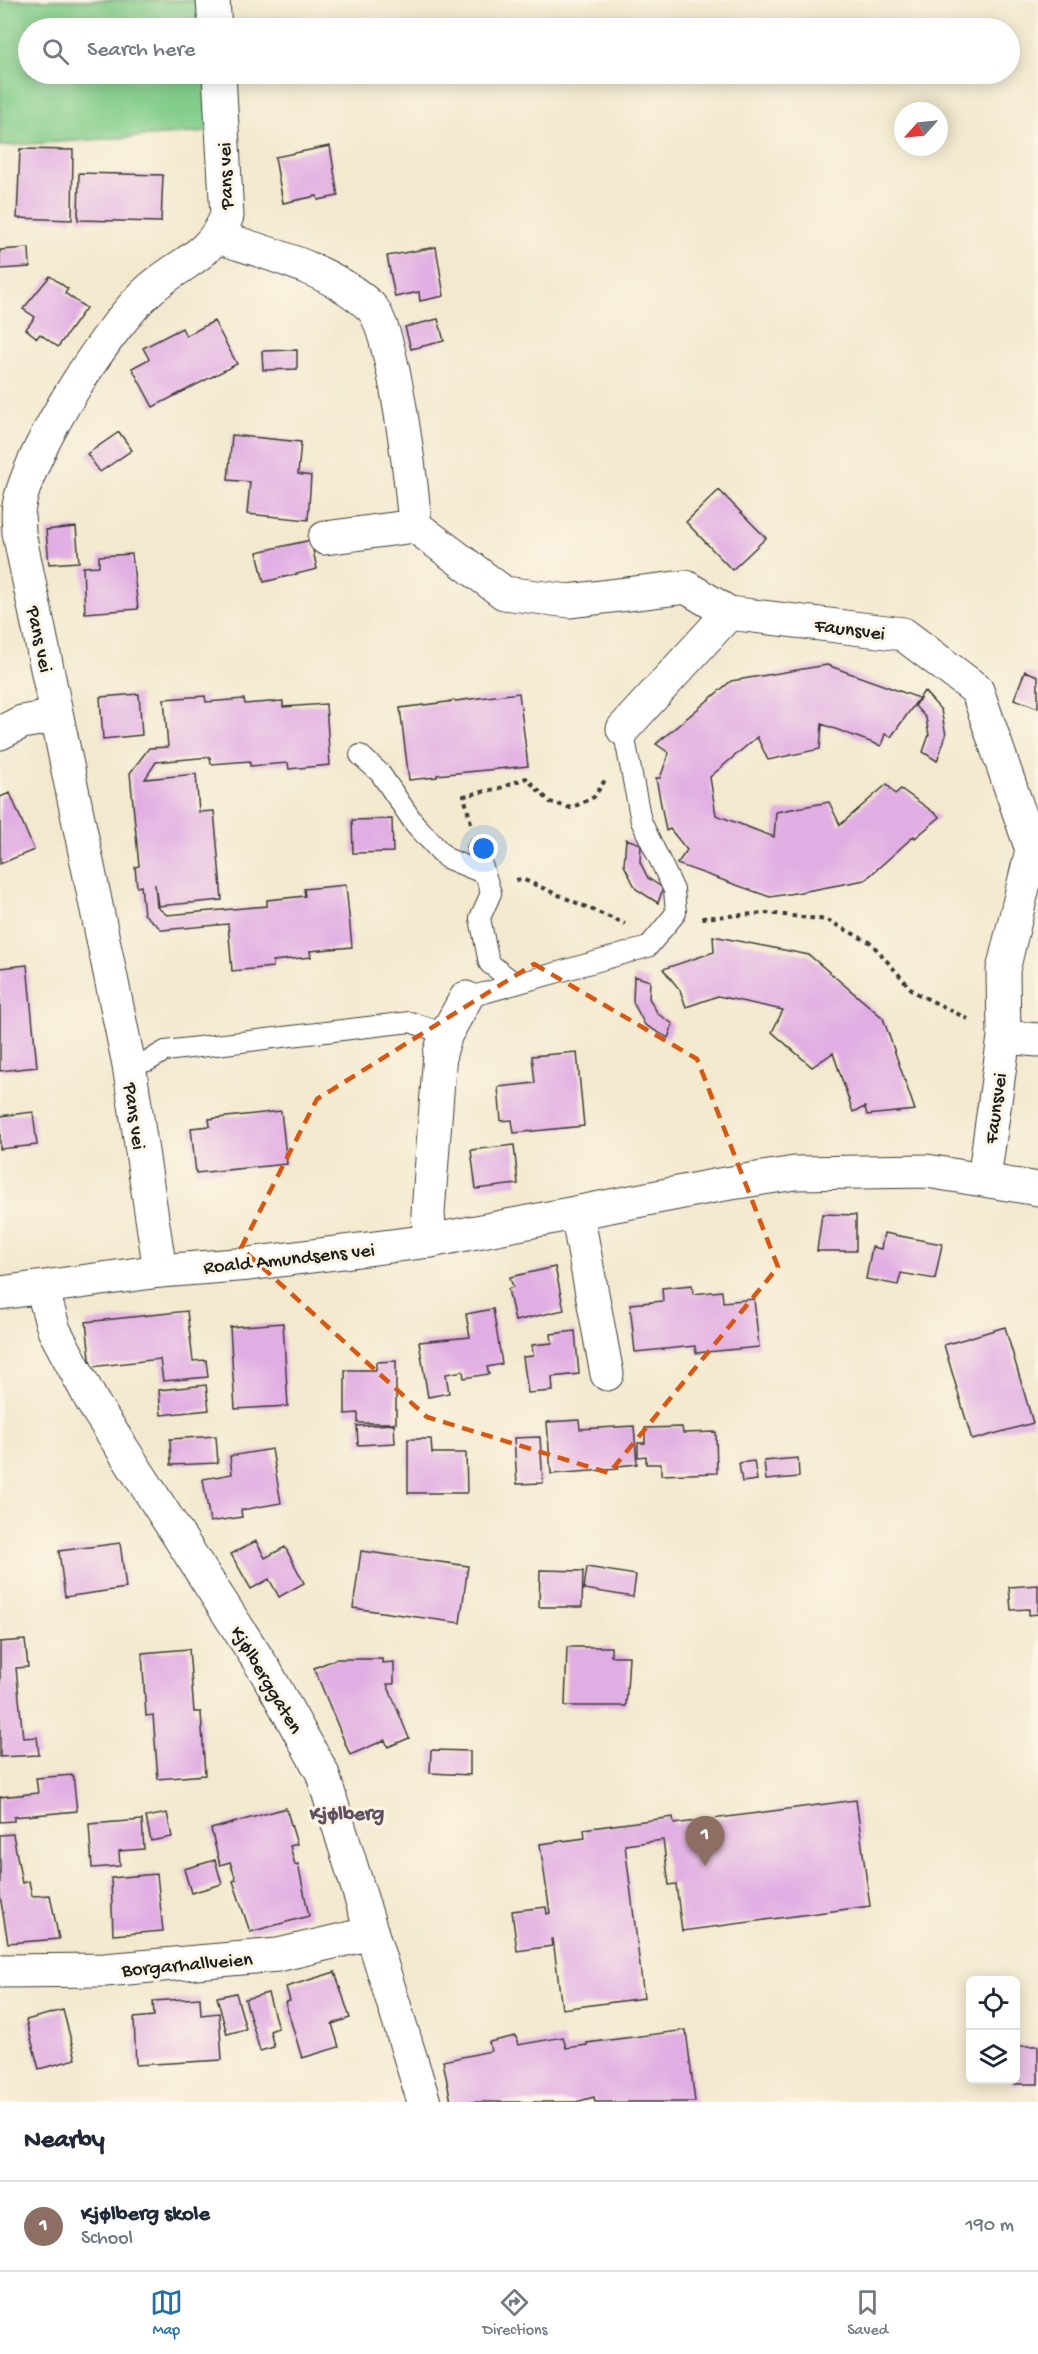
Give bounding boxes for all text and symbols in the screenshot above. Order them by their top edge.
search box [18,18,1020,84]
icon: search [39,35,72,68]
text: Search here [87,38,195,64]
north arrow [894,102,948,156]
street label: Pans vei [215,142,240,211]
street label: Pans vei [19,603,56,675]
street label: Faunsvei [812,616,886,647]
your location [469,834,498,863]
street label: Faunsvei [981,1072,1014,1146]
street label: Pans vei [116,1081,149,1151]
street label: Roald Amundsens vei [203,1240,376,1281]
street label: Kjølberggaten [224,1623,306,1739]
district label: Kjølberg [309,1803,384,1828]
pin: 1 [686,1816,724,1866]
street label: Borgarhallveien [120,1949,254,1984]
map controls [966,1976,1020,2084]
button: locate [966,1976,1020,2030]
button: layers [966,2030,1020,2084]
text: Nearby [24,2126,105,2157]
text: Kjølberg skole [81,2202,210,2228]
text: 1 [39,2215,48,2238]
text: 190 m [966,2215,1014,2238]
text: School [81,2228,133,2251]
tab: Map [150,2286,183,2341]
tab: Directions [482,2286,548,2341]
tab: Saved [847,2286,888,2341]

